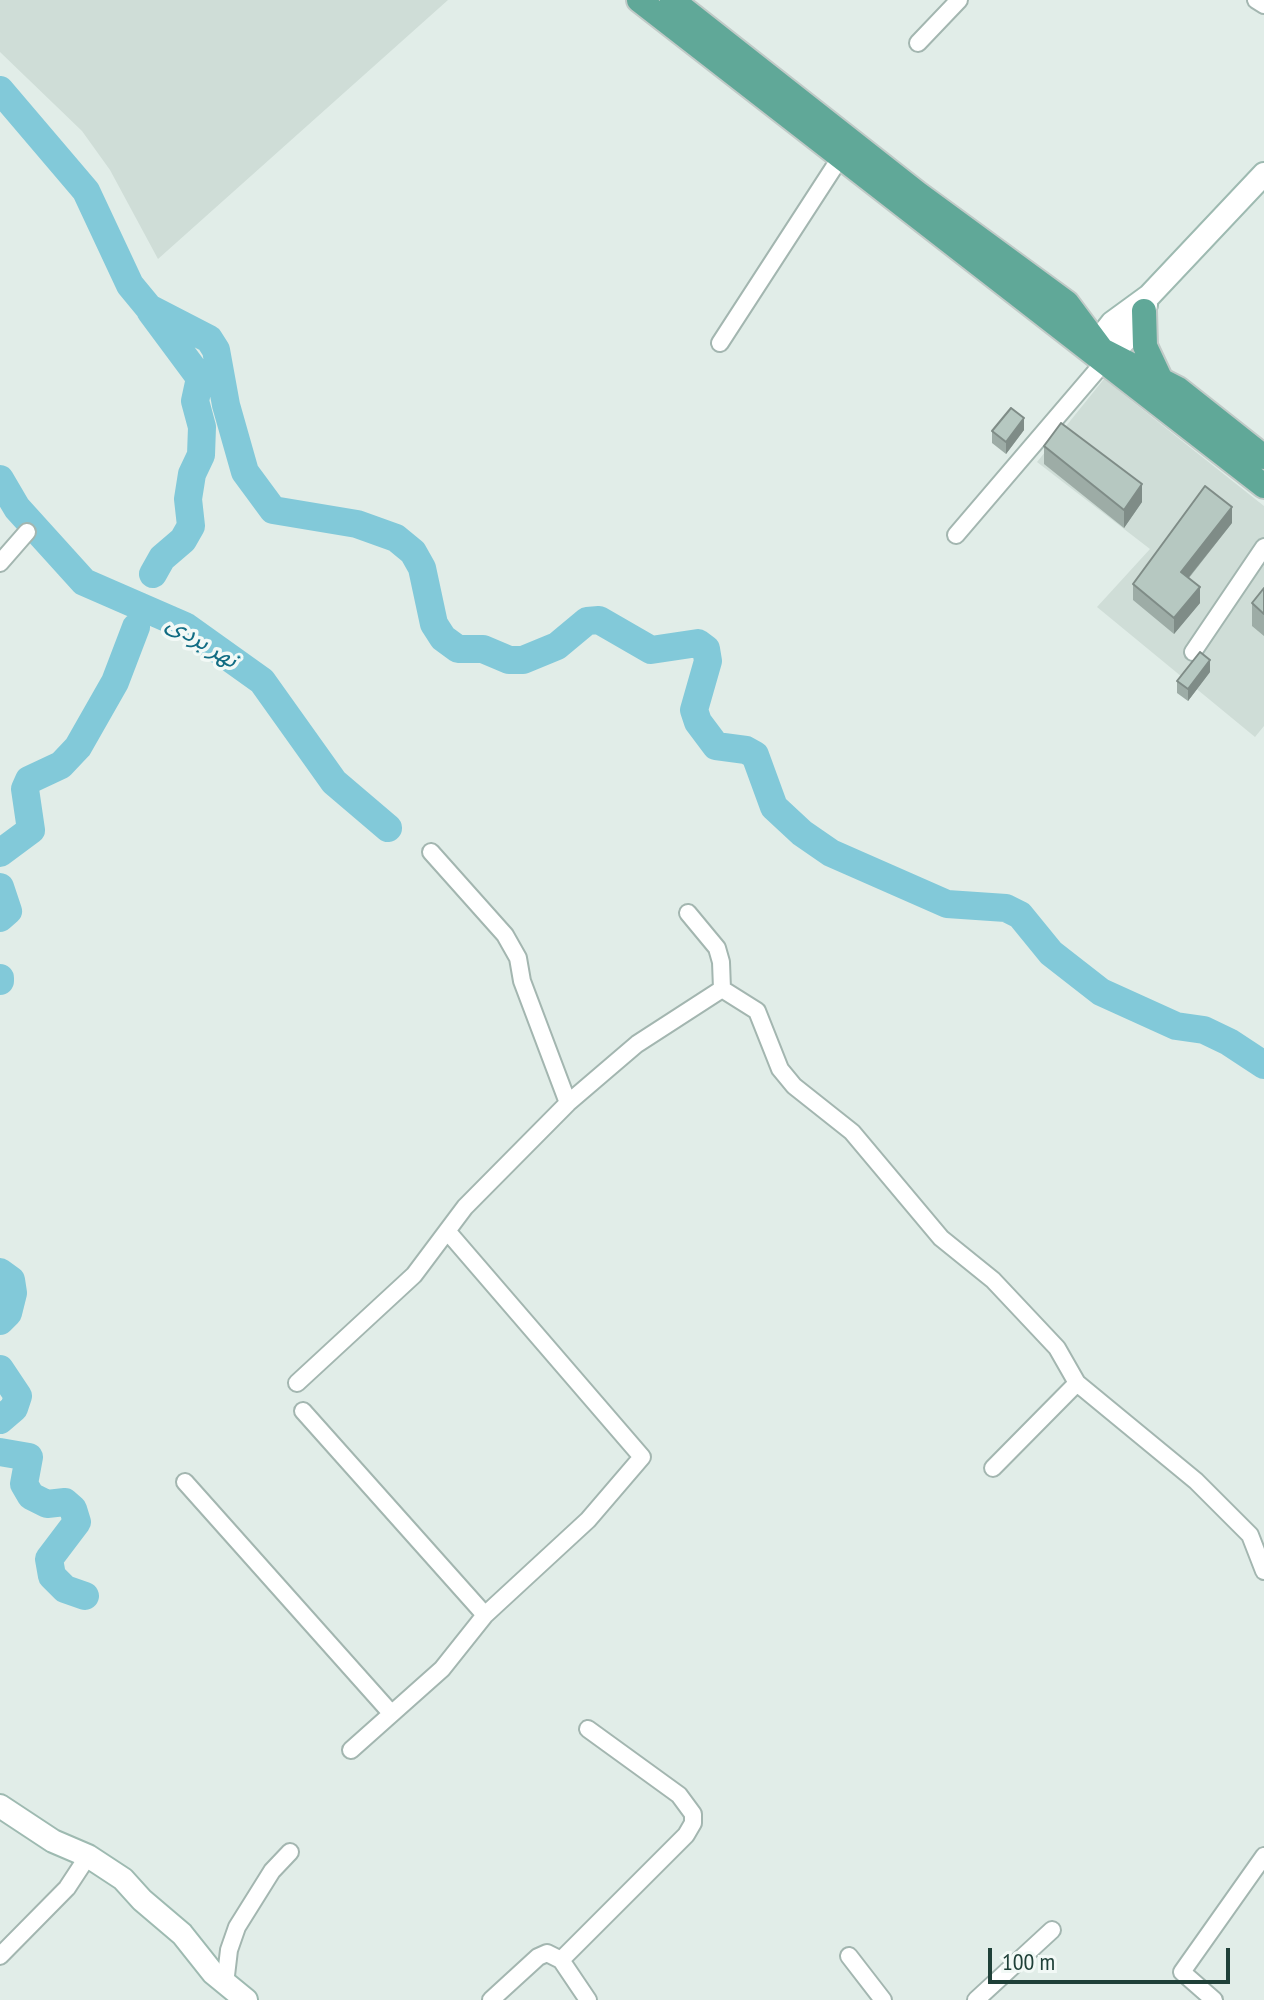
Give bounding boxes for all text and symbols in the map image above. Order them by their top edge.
water label: نهر بردى [161,609,243,675]
scale bar [992,1932,1234,1982]
text: 100 m [1002,1946,1055,1977]

